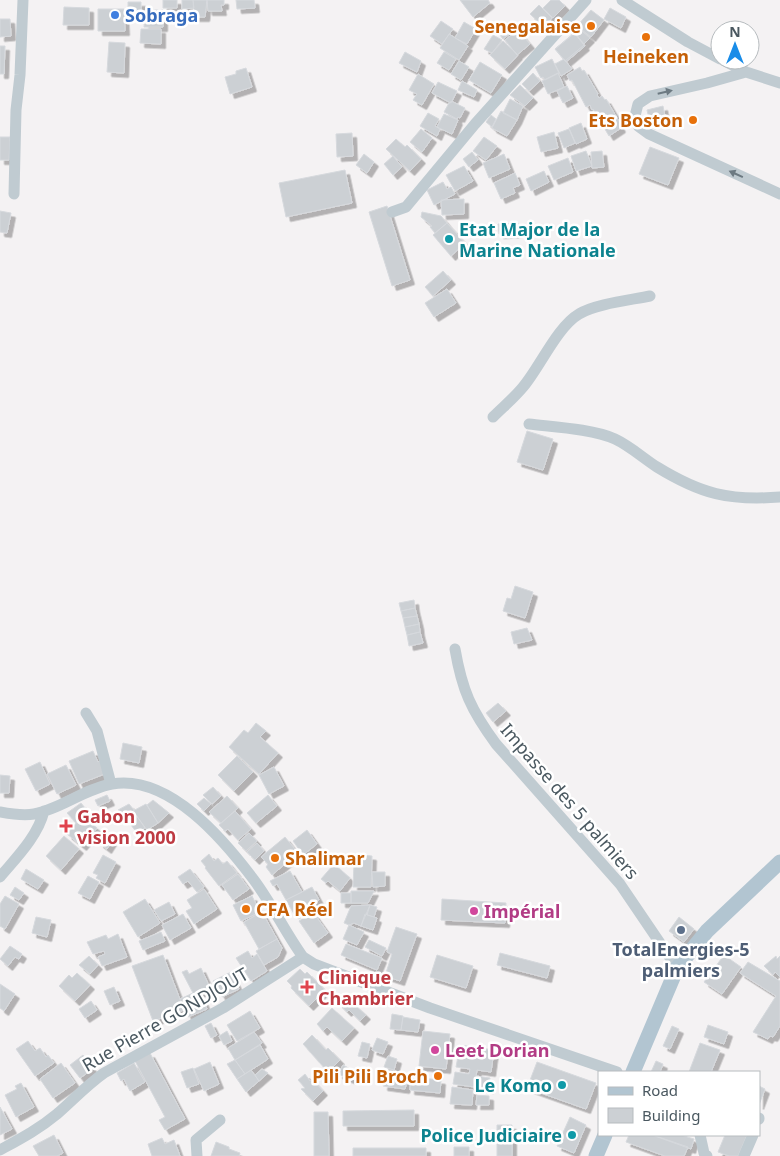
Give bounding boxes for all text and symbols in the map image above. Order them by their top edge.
place label: Sobraga [125,3,198,27]
marker: Sobraga [109,9,121,21]
place label: Senegalaise [474,14,581,38]
marker: Senegalaise [585,20,597,32]
north arrow [710,20,760,70]
text: N [729,22,741,41]
marker: Heineken [640,31,652,43]
place label: Heineken [603,44,689,68]
one-way arrow [658,88,673,96]
place label: Ets Boston [588,108,683,132]
marker: Ets Boston [687,114,699,126]
one-way arrow [729,170,743,178]
place label: Etat Major de la Marine Nationale [459,217,616,262]
marker: Etat Major de la Marine Nationale [443,233,455,245]
street label: Impasse des 5 palmiers [496,718,644,884]
place label: Gabon vision 2000 [77,804,176,849]
marker: Gabon vision 2000 [59,819,73,833]
place label: Shalimar [285,846,365,870]
marker: Shalimar [269,852,281,864]
place label: CFA Réel [256,897,333,921]
place label: Impérial [484,899,560,923]
marker: CFA Réel [240,903,252,915]
marker: Impérial [468,905,480,917]
marker: TotalEnergies-5 palmiers [675,924,687,936]
place label: TotalEnergies-5 palmiers [612,937,750,982]
street label: Rue Pierre GONDJOUT [77,962,253,1076]
place label: Clinique Chambrier [318,965,413,1010]
marker: Clinique Chambrier [300,980,314,994]
place label: Leet Dorian [445,1038,549,1062]
marker: Leet Dorian [429,1044,441,1056]
place label: Pili Pili Broch [312,1064,428,1088]
marker: Pili Pili Broch [432,1070,444,1082]
legend [598,1071,760,1136]
place label: Le Komo [475,1073,552,1097]
marker: Le Komo [556,1079,568,1091]
text: Road [642,1080,678,1100]
text: Building [642,1105,700,1125]
place label: Police Judiciaire [420,1123,562,1147]
marker: Police Judiciaire [566,1129,578,1141]

